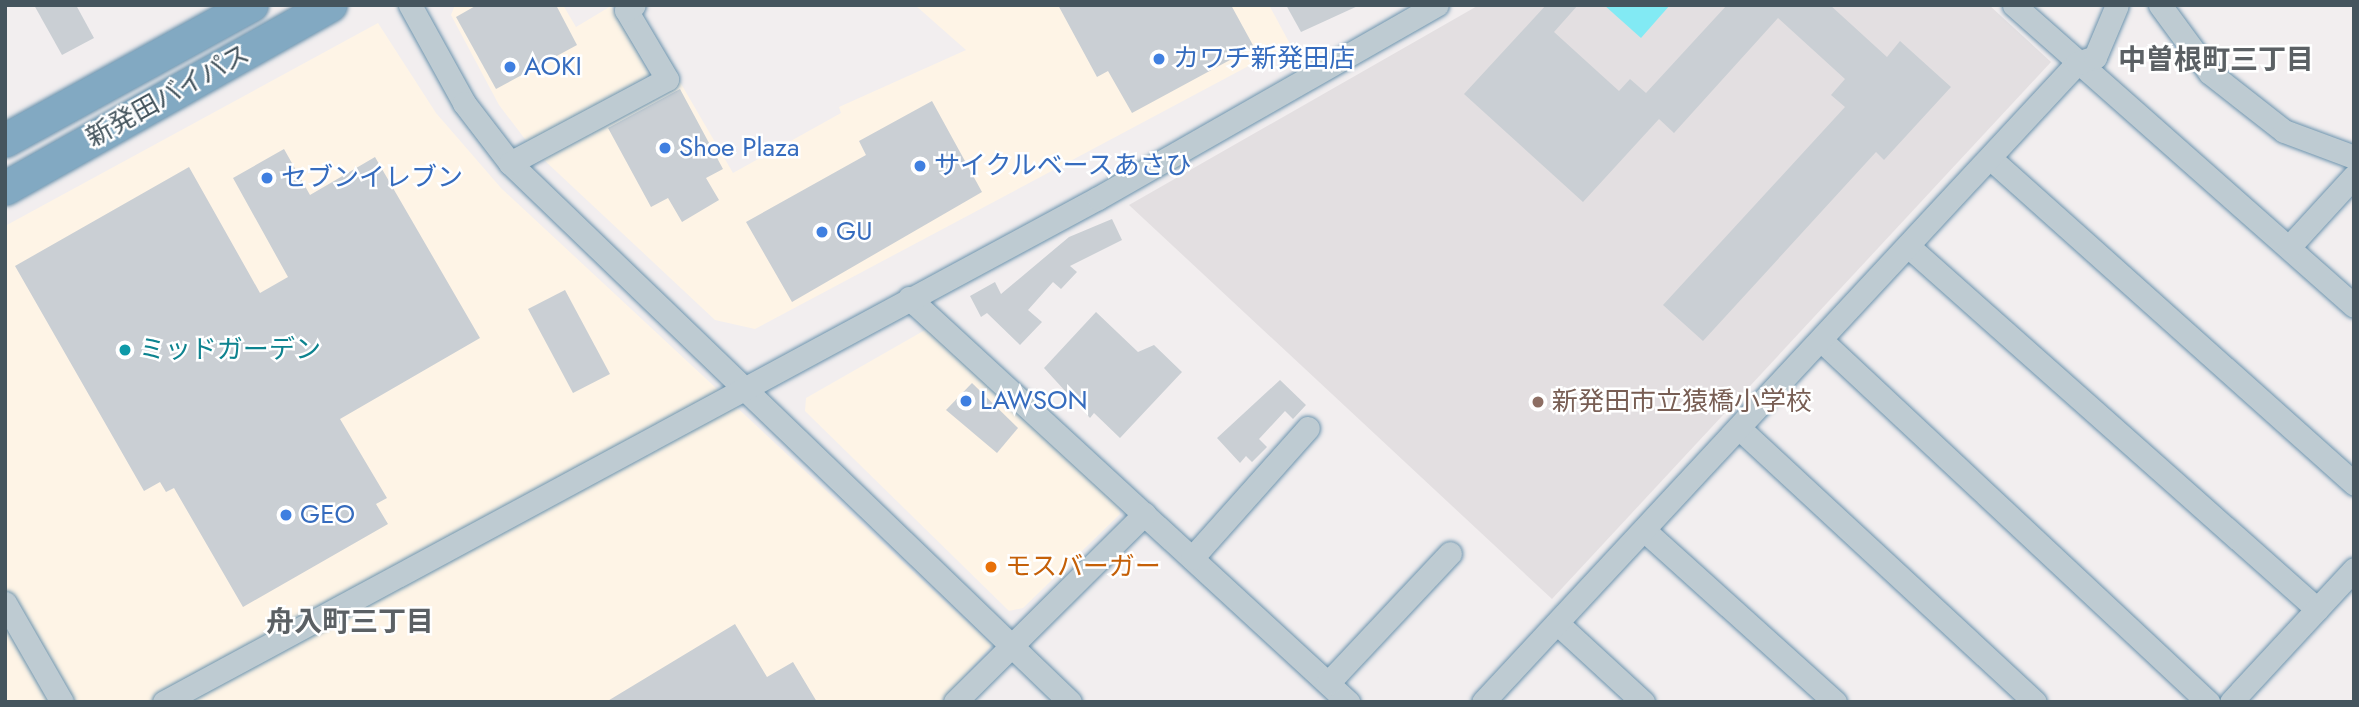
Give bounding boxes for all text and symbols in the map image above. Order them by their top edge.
street label: 新発田バイパス [81,38,255,154]
place label: カワチ新発田店 [1173,43,1355,75]
district label: 中曽根町三丁目 [2118,43,2314,77]
place label: AOKI [524,51,582,83]
marker: カワチ新発田店 [1151,51,1167,67]
marker: AOKI [502,59,518,75]
place label: Shoe Plaza [679,132,799,164]
marker: Shoe Plaza [657,140,673,156]
place label: サイクルベースあさひ [934,150,1194,182]
marker: サイクルベースあさひ [912,158,928,174]
place label: セブンイレブン [281,162,463,194]
marker: セブンイレブン [259,170,275,186]
place label: GU [836,216,872,248]
marker: GU [814,224,830,240]
place label: ミッドガーデン [139,334,321,366]
marker: ミッドガーデン [117,342,133,358]
place label: LAWSON [980,385,1088,417]
place label: 新発田市立猿橋小学校 [1552,386,1812,418]
marker: LAWSON [958,393,974,409]
marker: 新発田市立猿橋小学校 [1530,394,1546,410]
place label: GEO [300,499,355,531]
marker: GEO [278,507,294,523]
place label: モスバーガー [1005,551,1161,583]
marker: モスバーガー [983,559,999,575]
district label: 舟入町三丁目 [266,605,434,639]

